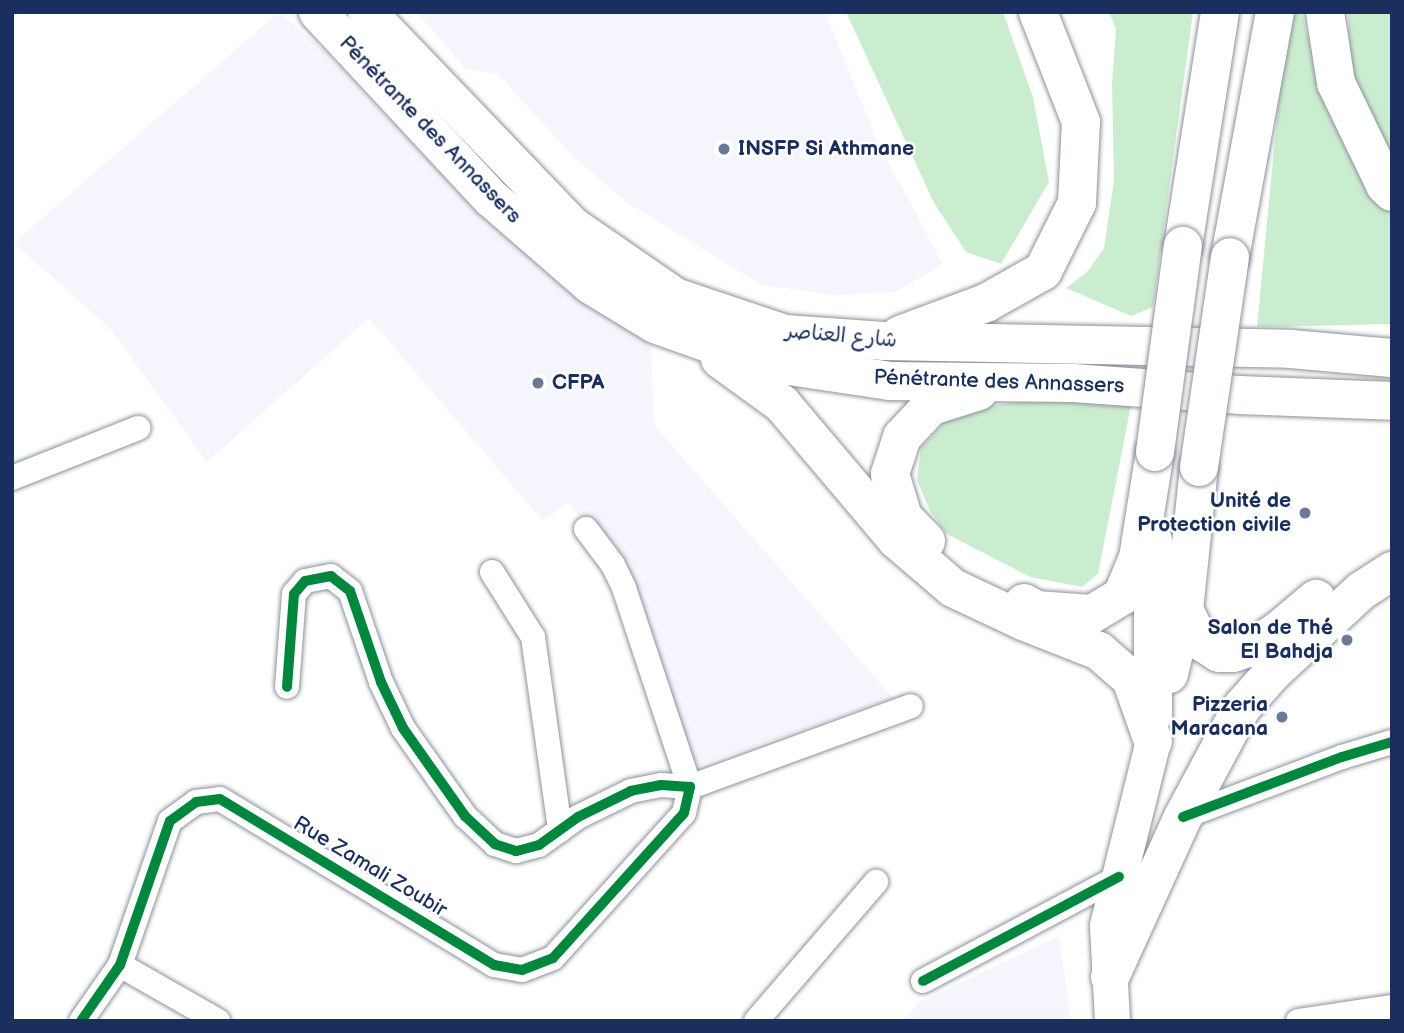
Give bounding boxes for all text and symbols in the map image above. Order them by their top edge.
street label: Pénétrante des Annassers [334,31,526,229]
place label: INSFP Si Athmane [738,136,914,162]
marker: INSFP Si Athmane [716,141,732,157]
street label: شارع العناصر [784,319,898,353]
street label: Pénétrante des Annassers [873,365,1125,399]
place label: CFPA [552,370,604,396]
marker: CFPA [530,375,546,391]
place label: Unité de Protection civile [1137,488,1291,538]
marker: Unité de Protection civile [1297,505,1313,521]
place label: Salon de Thé El Bahdja [1208,615,1333,665]
marker: Salon de Thé El Bahdja [1339,632,1355,648]
place label: Pizzeria Maracana [1171,692,1268,742]
marker: Pizzeria Maracana [1274,709,1290,725]
street label: Rue Zamali Zoubir [289,811,451,923]

